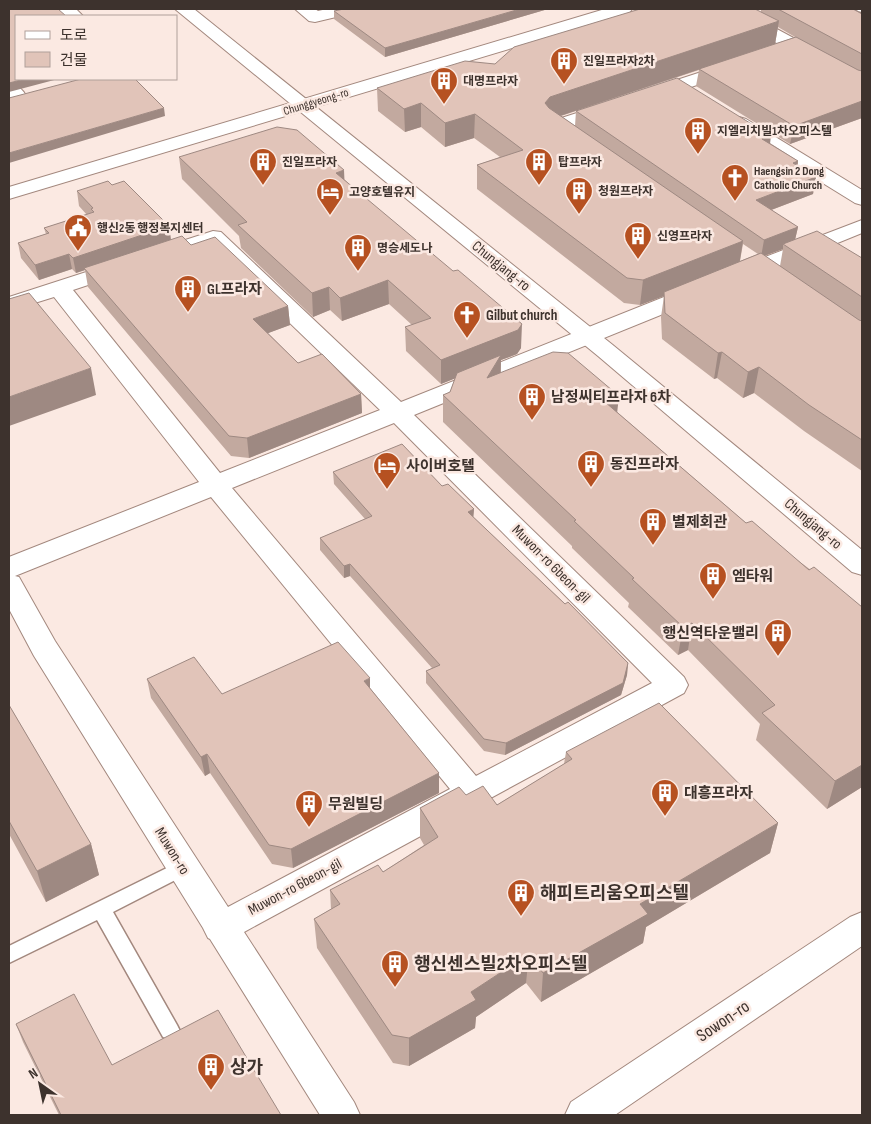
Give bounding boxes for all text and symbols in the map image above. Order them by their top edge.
legend [15,15,178,80]
text: 도로 [60,26,88,45]
building icon: 진일프라자2차 [549,46,579,85]
text: 건물 [60,51,88,70]
place label: 진일프라자2차 [583,54,655,69]
building icon: 대명프라자 [429,66,459,105]
place label: 대명프라자 [463,74,518,89]
street label: Chunggyeong-ro [281,85,351,119]
building icon: 지엘리치빌1차오피스텔 [683,116,713,155]
place label: 지엘리치빌1차오피스텔 [717,124,832,139]
building icon: 진일프라자 [248,147,278,186]
building icon: 탑프라자 [524,147,554,186]
place label: 진일프라자 [282,155,337,170]
place label: 탑프라자 [558,155,602,170]
church icon: Haengsin 2 Dong Catholic Church [720,163,750,202]
place label: Haengsin 2 Dong Catholic Church [754,164,824,193]
building icon: 청원프라자 [564,176,594,215]
hotel icon: 고양호텔유지 [315,177,345,216]
place label: 청원프라자 [598,184,653,199]
place label: 고양호텔유지 [349,185,415,200]
public building icon: 행신2동 행정복지센터 [63,213,93,252]
place label: 행신2동 행정복지센터 [97,221,204,236]
building icon: 신영프라자 [623,221,653,260]
place label: 신영프라자 [657,229,712,244]
building icon: 명승세도나 [343,233,373,272]
street label: Chungjang-ro [468,237,534,295]
place label: 명승세도나 [377,241,432,256]
building icon: GL프라자 [173,274,203,313]
place label: GL프라자 [207,280,262,299]
church icon: Gilbut church [452,300,482,339]
place label: Gilbut church [486,306,557,325]
building icon: 남정씨티프라자 6차 [517,382,547,421]
place label: 남정씨티프라자 6차 [551,388,671,407]
building icon: 동진프라자 [576,449,606,488]
hotel icon: 사이버호텔 [372,451,402,490]
place label: 동진프라자 [610,455,679,474]
place label: 사이버호텔 [406,457,475,476]
street label: Chungjang-ro [780,494,846,554]
building icon: 별제회관 [638,507,668,546]
place label: 별제회관 [672,513,727,532]
street label: Muwon-ro 6beon-gil [508,521,594,607]
building icon: 엠타워 [698,561,728,600]
place label: 엠타워 [732,567,773,586]
building icon: 행신역타운밸리 [763,618,793,657]
place label: 행신역타운밸리 [662,624,759,643]
building icon: 대흥프라자 [650,778,680,817]
place label: 대흥프라자 [684,784,753,803]
building icon: 무원빌딩 [294,789,324,828]
place label: 무원빌딩 [328,795,383,814]
street label: Muwon-ro [150,824,194,878]
street label: Muwon-ro 6beon-gil [245,854,345,920]
building icon: 해피트리움오피스텔 [506,878,536,917]
place label: 해피트리움오피스텔 [540,883,689,904]
building icon: 행신센스빌2차오피스텔 [380,949,410,988]
place label: 행신센스빌2차오피스텔 [414,954,587,975]
street label: Sowon-ro [693,996,753,1046]
building icon: 상가 [196,1052,226,1091]
place label: 상가 [230,1057,264,1078]
north arrow [15,1059,65,1109]
text: N [25,1064,41,1083]

